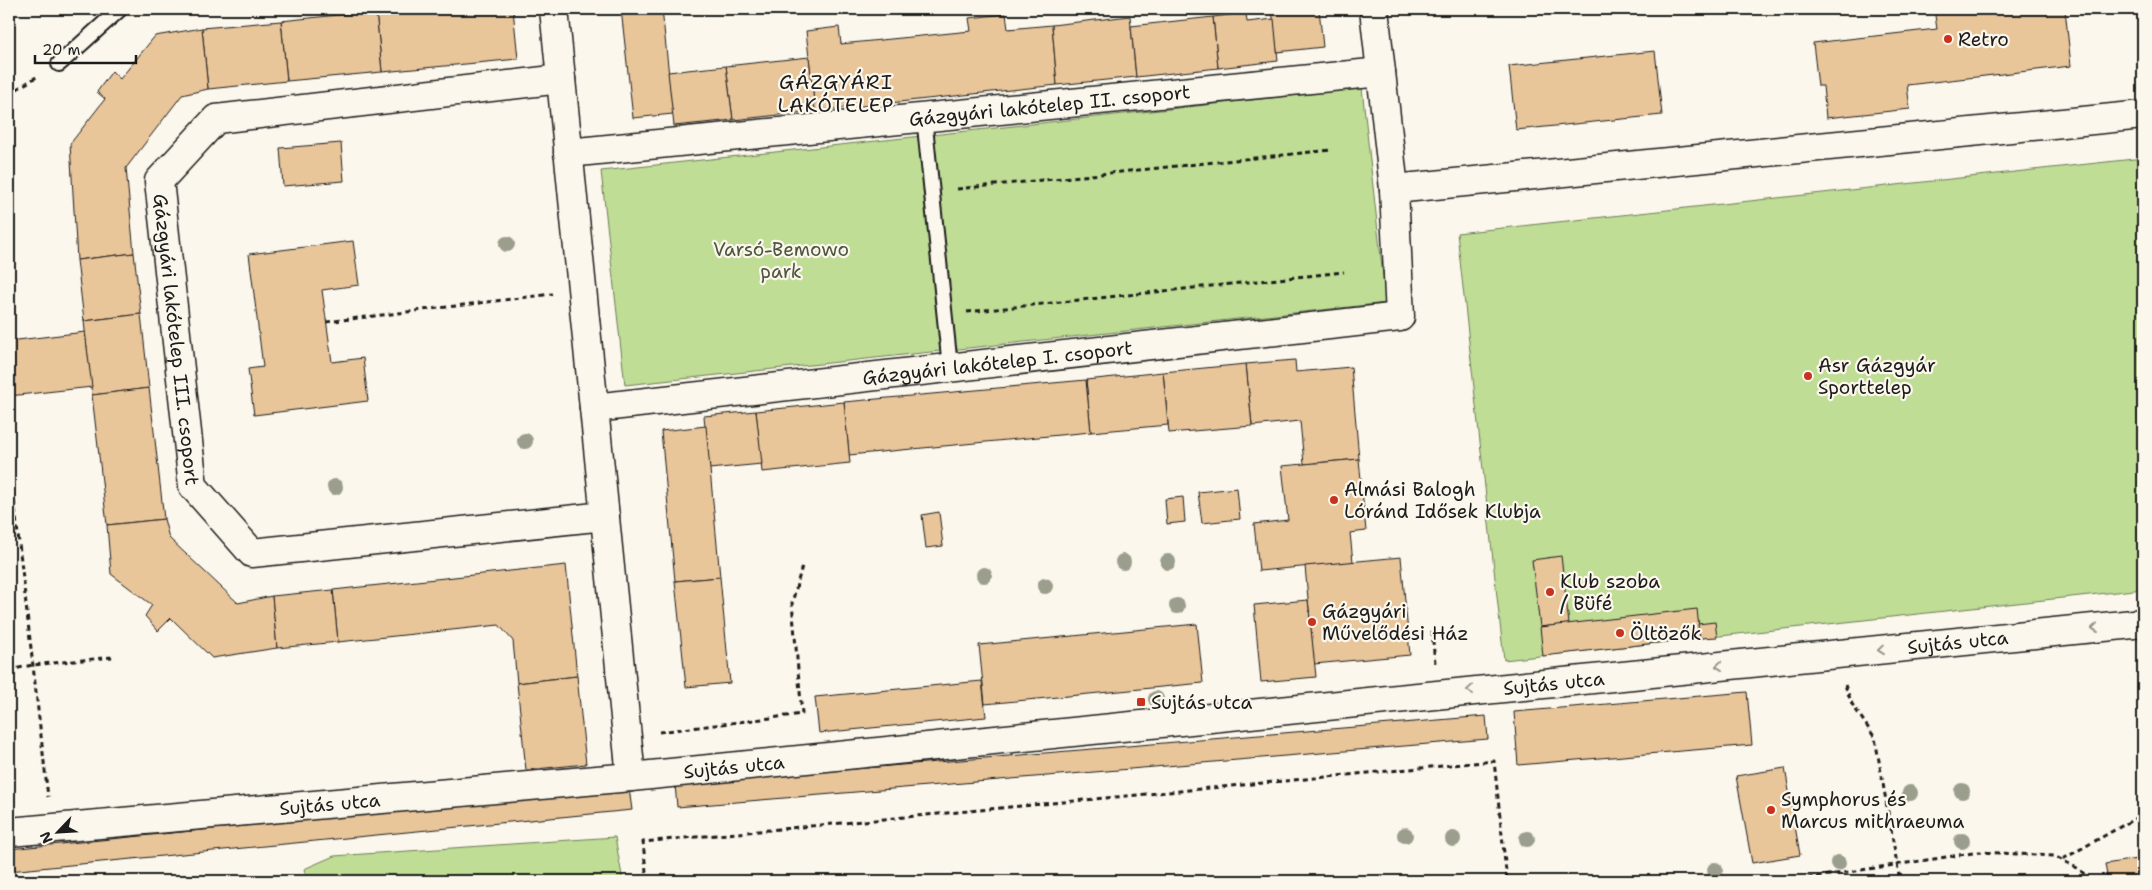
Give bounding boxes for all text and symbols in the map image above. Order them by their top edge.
place label: Retro [1958,27,2009,52]
scale bar [35,32,136,64]
marker: Retro [1942,33,1954,45]
text: 20 m [42,40,81,60]
district label: GÁZGYÁRI LAKÓTELEP [778,69,894,118]
street label: Gázgyári lakótelep II. csoport [908,79,1191,131]
street label: Gázgyári lakótelep III. csoport [148,192,205,487]
park label: Varsó-Bemowo park [713,237,849,284]
street label: Gázgyári lakótelep I. csoport [861,335,1134,390]
place label: Asr Gázgyár Sporttelep [1818,353,1936,400]
marker: Asr Gázgyár Sporttelep [1802,370,1814,382]
place label: Almási Balogh Lóránd Idősek Klubja [1344,477,1541,524]
marker: Almási Balogh Lóránd Idősek Klubja [1328,494,1340,506]
place label: Klub szoba / Büfé [1560,569,1660,616]
marker: Klub szoba / Büfé [1544,586,1556,598]
place label: Gázgyári Művelődési Ház [1322,599,1469,646]
marker: Gázgyári Művelődési Ház [1306,616,1318,628]
place label: Öltözők [1630,621,1701,646]
one-way arrow [2090,622,2098,633]
street label: Sujtás utca [1906,624,2010,659]
marker: Öltözők [1614,627,1626,639]
one-way arrow [1877,644,1885,655]
one-way arrow [1715,660,1723,671]
street label: Sujtás utca [1502,665,1606,701]
one-way arrow [1466,684,1474,695]
place label: Sujtás utca [1151,690,1252,715]
marker: Sujtás utca [1135,696,1147,708]
street label: Sujtás utca [682,749,786,784]
street label: Sujtás utca [278,787,381,821]
place label: Symphorus és Marcus mithraeuma [1781,787,1964,834]
marker: Symphorus és Marcus mithraeuma [1765,804,1777,816]
north arrow [32,808,82,858]
text: N [36,829,57,846]

